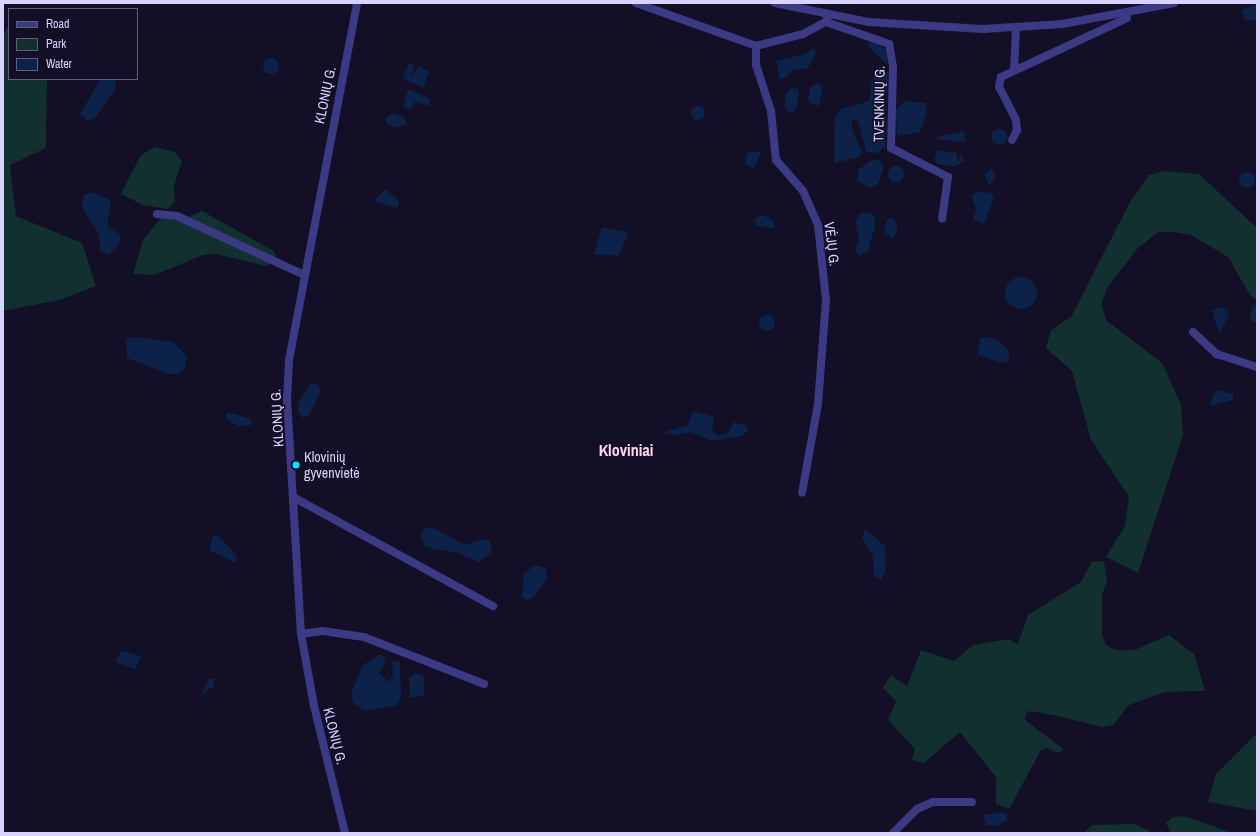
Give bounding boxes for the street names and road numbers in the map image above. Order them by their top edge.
street label: KLONIŲ G. [311,65,339,125]
street label: TVENKINIŲ G. [870,66,888,142]
street label: VĖJŲ G. [821,221,843,267]
street label: KLONIŲ G. [267,389,287,447]
street label: KLONIŲ G. [320,706,350,766]

